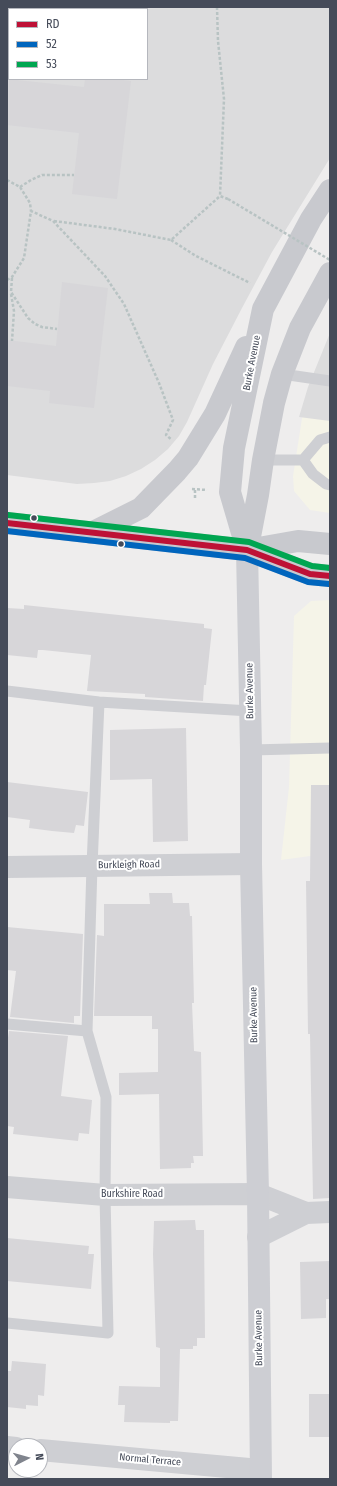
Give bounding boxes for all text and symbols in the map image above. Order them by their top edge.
legend [8,8,148,80]
text: RD [46,17,60,31]
text: 52 [46,37,57,51]
text: 53 [46,57,57,71]
street label: Burke Avenue [241,334,263,392]
unlabelled marker [29,513,39,523]
unlabelled marker [116,539,126,549]
street label: Burke Avenue [244,663,256,719]
street label: Burkleigh Road [98,858,160,872]
street label: Burke Avenue [248,987,260,1043]
street label: Burkshire Road [101,1188,163,1200]
street label: Burke Avenue [253,1310,265,1366]
north arrow [8,1438,48,1478]
street label: Normal Terrace [119,1451,181,1469]
text: N [33,1453,46,1461]

